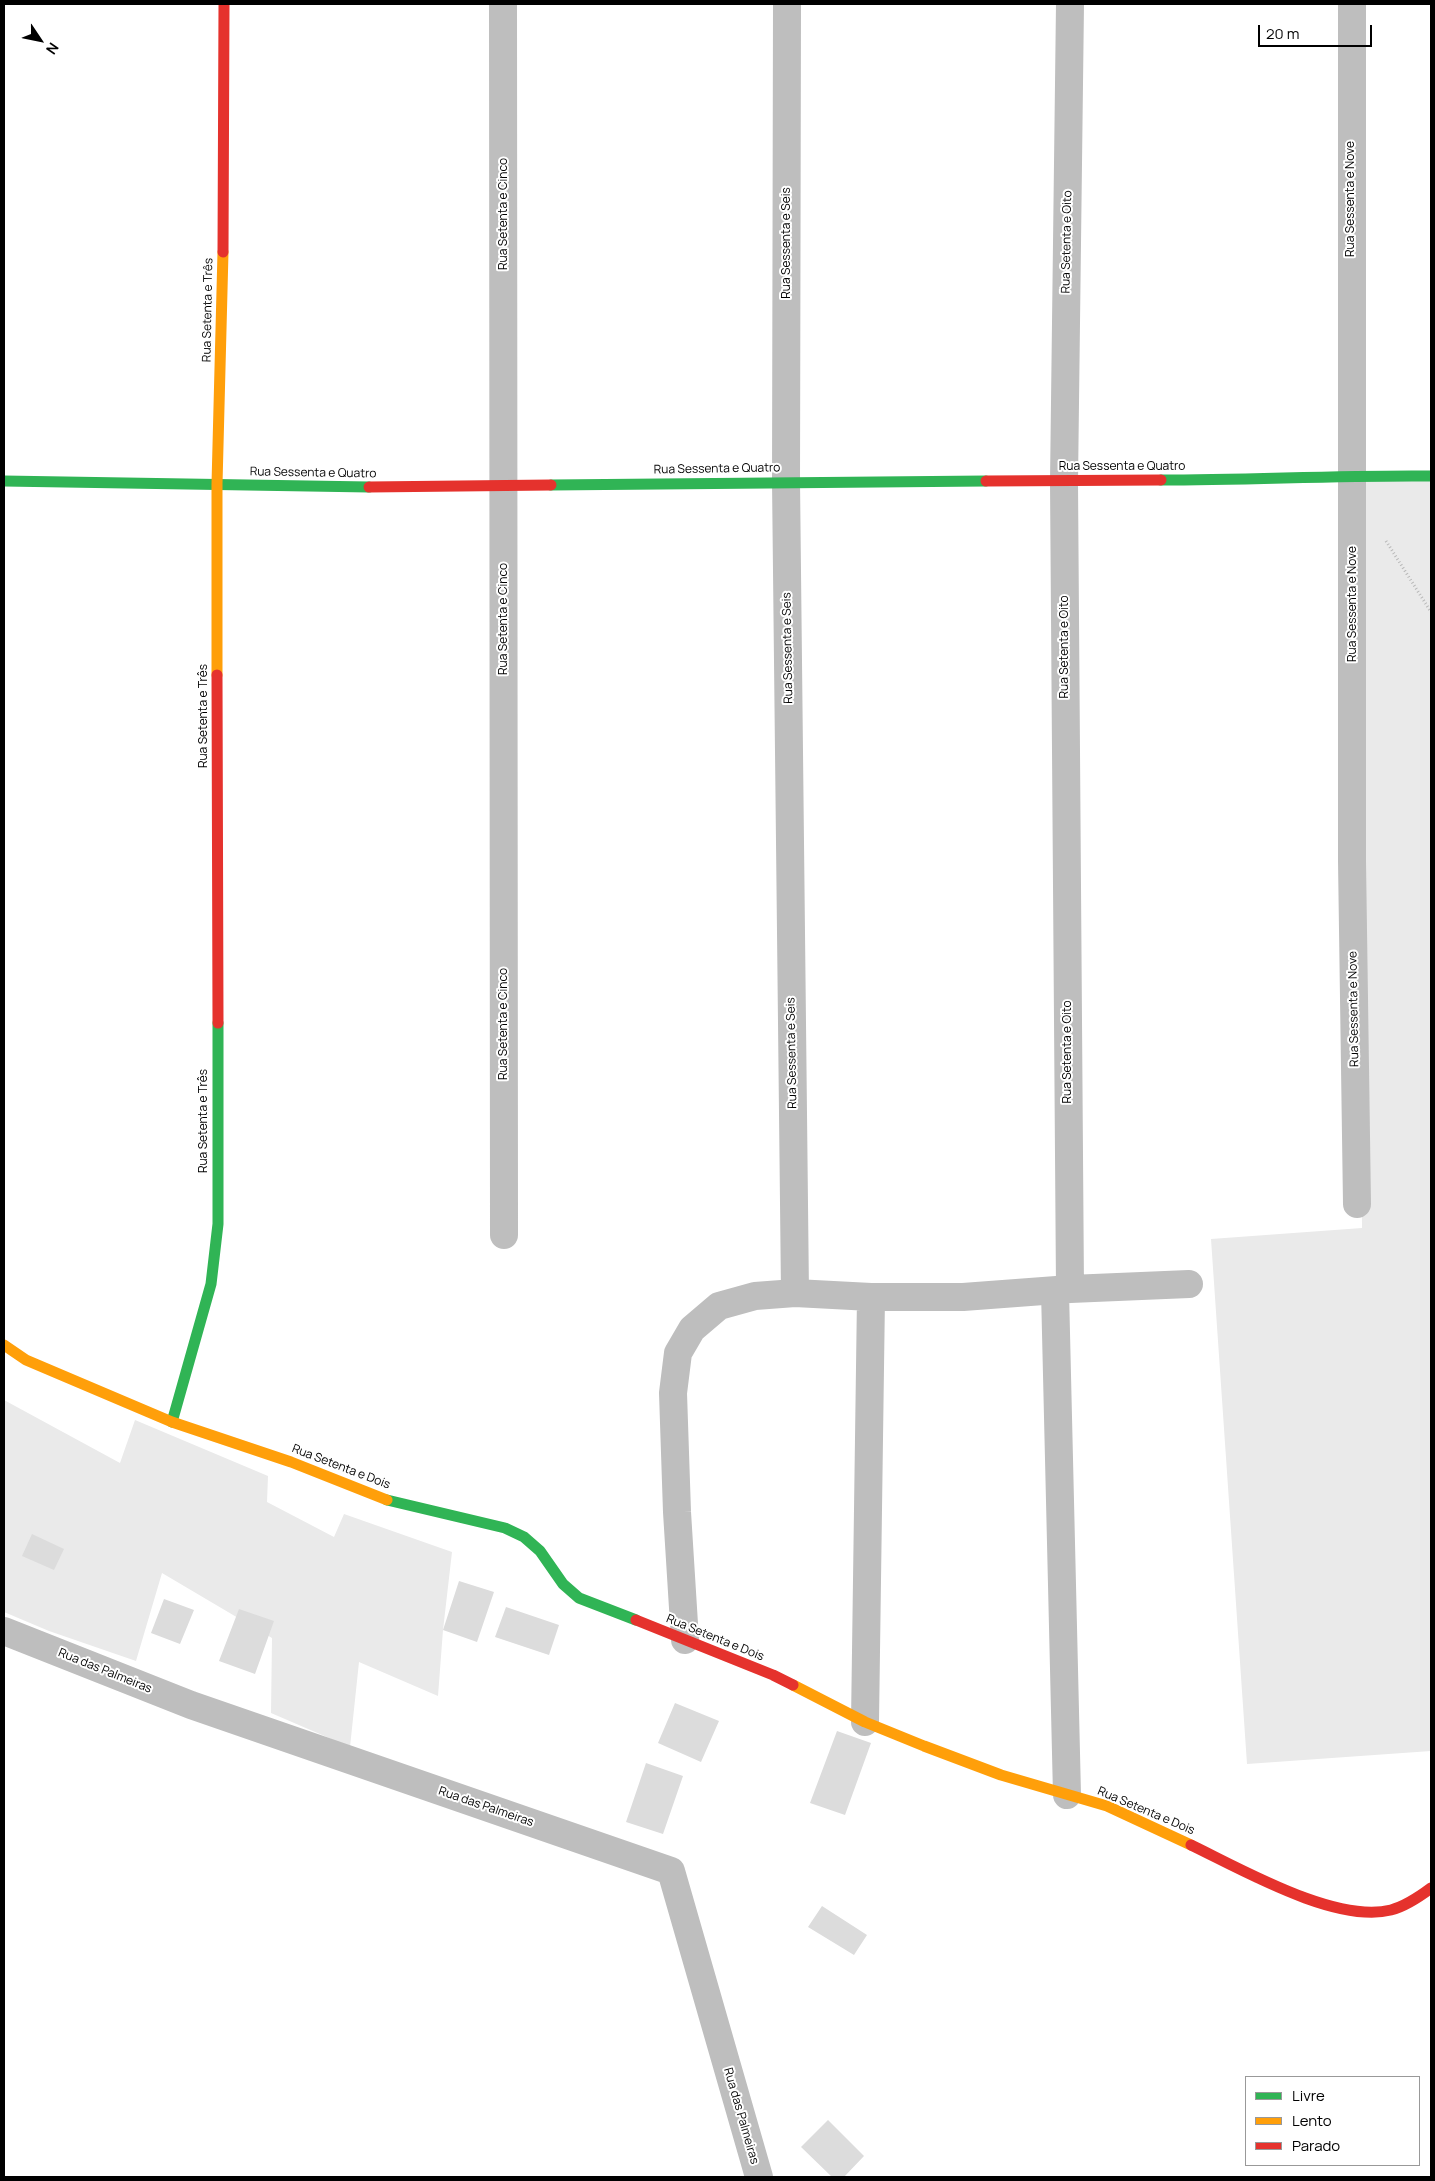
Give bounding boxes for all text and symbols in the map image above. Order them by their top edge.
north arrow [15,15,65,65]
scale bar [1260,15,1374,47]
text: 20 m [1266,23,1299,44]
text: N [42,39,64,58]
street label: Rua Sessenta e Nove [1344,141,1358,257]
street label: Rua Setenta e Cinco [497,158,511,270]
street label: Rua Sessenta e Seis [780,187,794,299]
street label: Rua Setenta e Oito [1059,190,1075,294]
street label: Rua Setenta e Três [200,258,216,362]
street label: Rua Sessenta e Quatro [1059,460,1185,474]
street label: Rua Sessenta e Quatro [654,461,780,477]
street label: Rua Sessenta e Quatro [250,465,376,481]
street label: Rua Sessenta e Nove [1346,546,1360,662]
street label: Rua Setenta e Cinco [497,563,511,675]
street label: Rua Sessenta e Seis [780,592,796,704]
street label: Rua Setenta e Oito [1058,595,1072,699]
street label: Rua Setenta e Três [197,664,211,768]
street label: Rua Sessenta e Nove [1346,951,1362,1067]
street label: Rua Setenta e Cinco [497,968,511,1080]
street label: Rua Sessenta e Seis [784,997,800,1109]
street label: Rua Setenta e Oito [1061,1000,1075,1104]
street label: Rua Setenta e Três [197,1069,211,1173]
street label: Rua Setenta e Dois [290,1442,392,1492]
street label: Rua Setenta e Dois [664,1612,766,1664]
street label: Rua das Palmeiras [56,1646,154,1696]
street label: Rua das Palmeiras [437,1784,535,1830]
street label: Rua Setenta e Dois [1095,1784,1197,1838]
street label: Rua das Palmeiras [720,2066,762,2166]
legend [1245,2076,1420,2166]
text: Livre [1292,2085,1325,2106]
text: Lento [1292,2110,1332,2131]
text: Parado [1292,2135,1340,2156]

